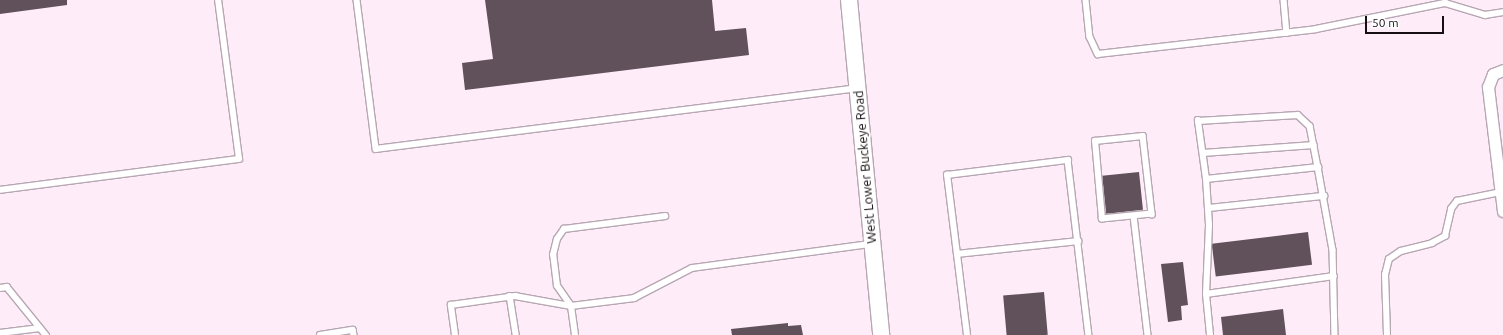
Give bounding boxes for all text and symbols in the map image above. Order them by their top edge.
scale bar [1367,8,1446,34]
text: 50 m [1372,16,1399,29]
street label: West Lower Buckeye Road [851,90,879,244]

